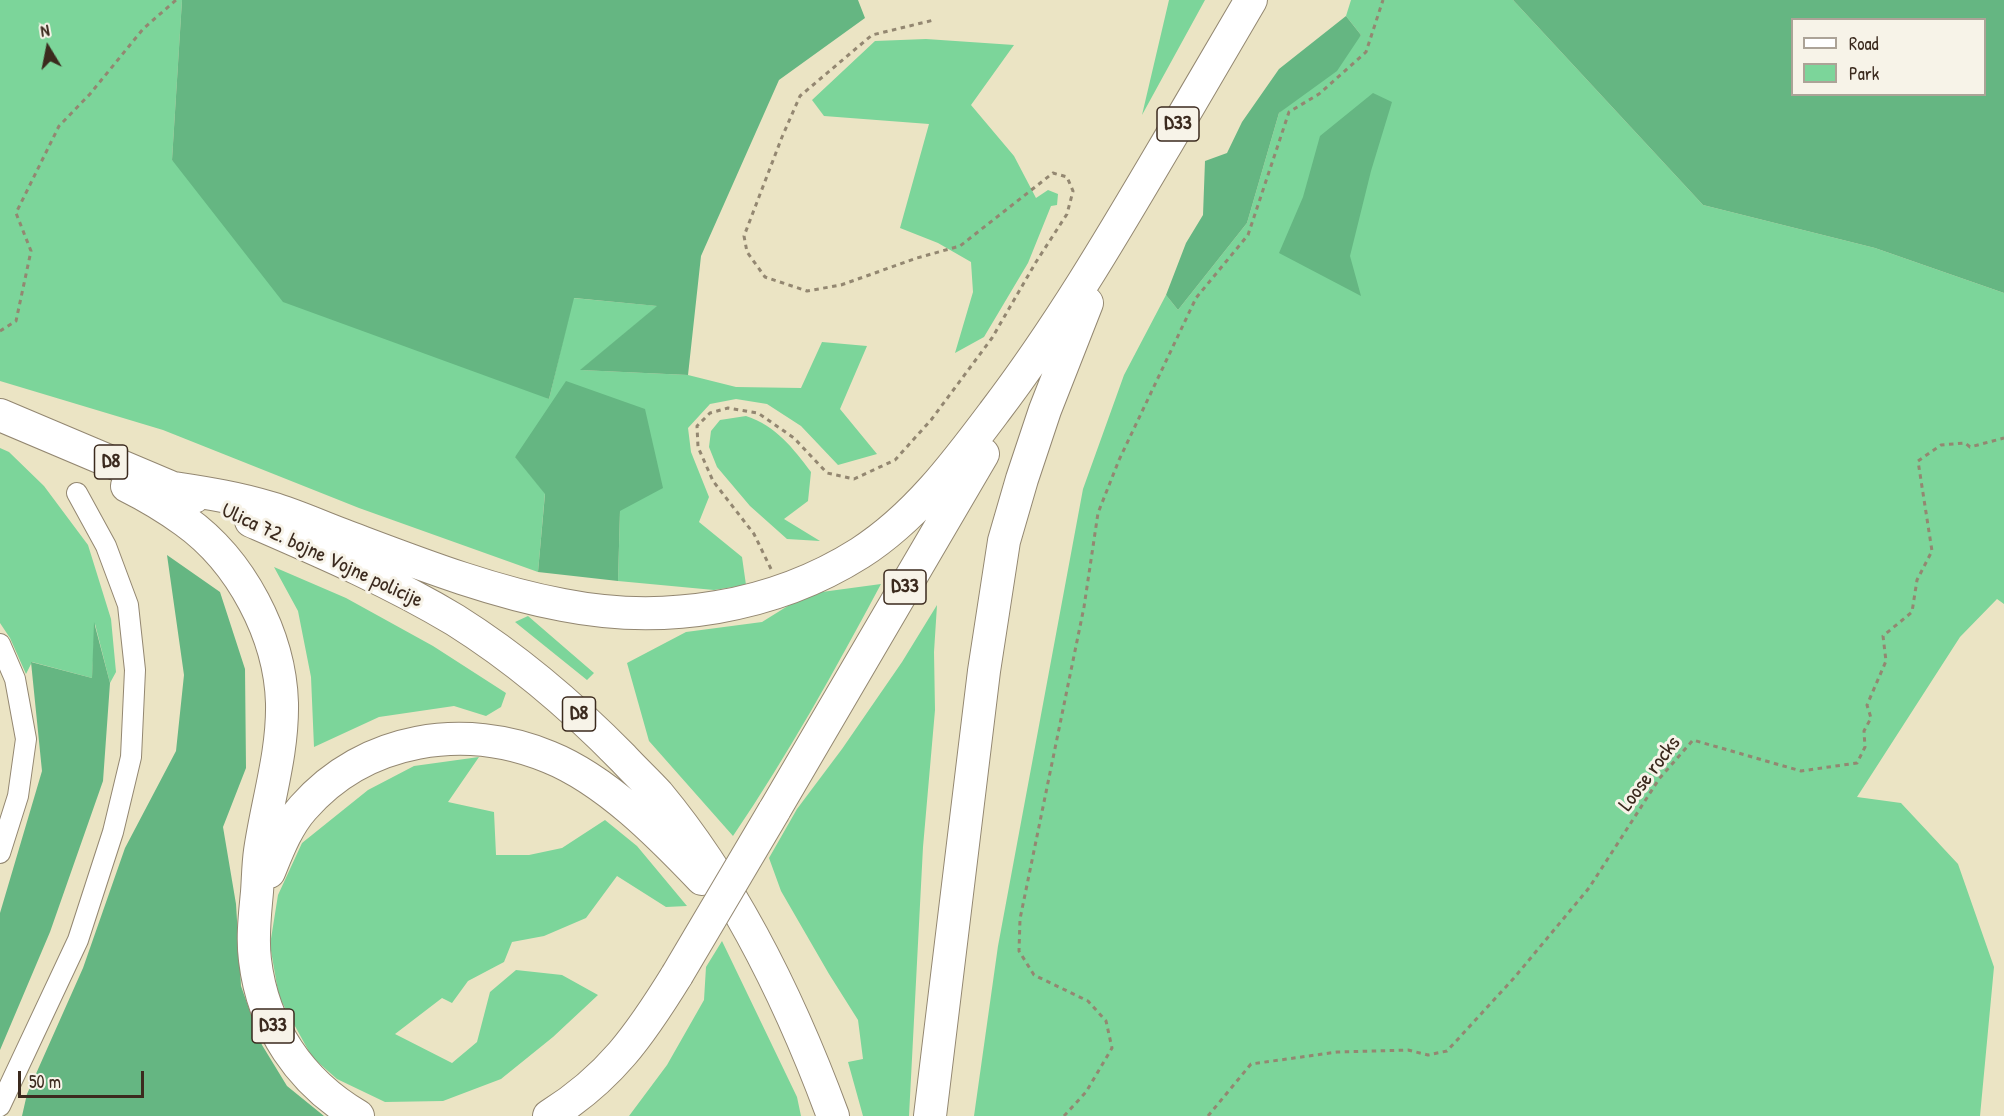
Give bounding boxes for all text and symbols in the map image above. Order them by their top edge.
north arrow [18,18,78,78]
legend [1791,18,1986,96]
text: N [39,19,51,42]
text: Road [1849,31,1879,56]
text: Park [1849,61,1879,86]
road number: D33 [1157,107,1199,141]
road number: D8 [94,445,128,479]
street label: Ulica 72. bojne Vojne policije [217,498,427,614]
road number: D33 [884,570,926,604]
road number: D8 [562,697,596,731]
street label: Loose rocks [1614,731,1686,817]
road number: D33 [252,1009,294,1043]
scale bar [21,1059,147,1097]
text: 50 m [29,1069,61,1094]

